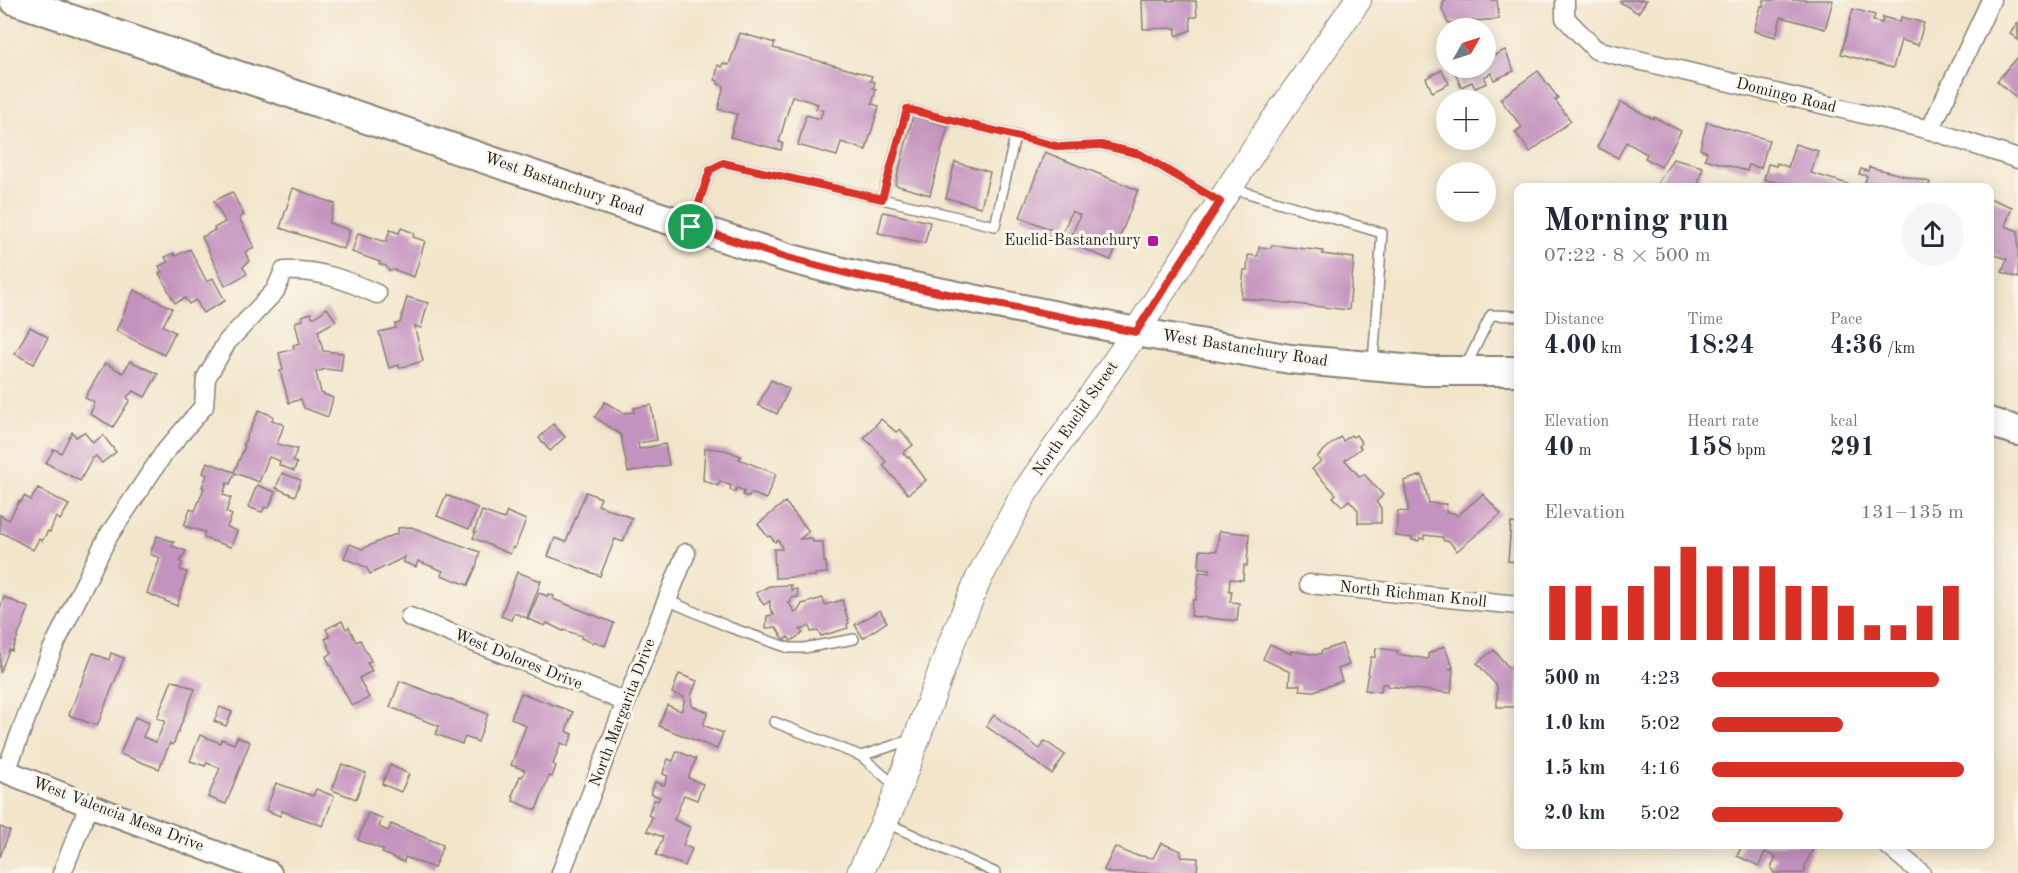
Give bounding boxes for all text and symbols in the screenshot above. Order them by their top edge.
north arrow [1436,18,1496,78]
map controls [1436,18,1496,222]
street label: Domingo Road [1734,76,1838,116]
button: + [1436,90,1496,150]
street label: West Bastanchury Road [482,150,646,220]
button: − [1436,162,1496,222]
pin [665,201,716,252]
button: share [1901,203,1964,266]
text: Morning run [1544,205,1729,238]
icon: arrive [674,210,707,243]
place label: Euclid-Bastanchury [1004,233,1142,249]
marker: Euclid-Bastanchury [1146,234,1160,248]
text: 07:22 · 8 × 500 m [1544,246,1711,266]
text: Distance [1544,312,1604,328]
text: Time [1687,312,1723,328]
text: Pace [1830,312,1862,328]
street label: West Bastanchury Road [1161,328,1329,370]
text: 4.00 [1544,333,1597,359]
text: 18:24 [1687,333,1755,359]
text: 4:36 [1830,333,1883,359]
text: km [1597,341,1622,357]
text: /km [1883,341,1915,357]
street label: North Euclid Street [1030,358,1122,479]
text: Elevation [1544,414,1609,430]
text: Heart rate [1687,414,1759,430]
text: kcal [1830,414,1858,430]
text: 40 [1544,435,1574,461]
text: 158 [1687,435,1732,461]
text: 291 [1830,435,1875,461]
text: m [1574,443,1591,459]
text: bpm [1732,443,1766,459]
text: Elevation [1544,503,1625,523]
text: 131–135 m [1861,503,1964,523]
street label: North Richman Knoll [1339,579,1487,611]
street label: West Dolores Drive [452,627,584,693]
street label: North Margarita Drive [587,637,659,789]
text: 500 m [1544,669,1600,689]
text: 4:23 [1640,669,1680,689]
text: 1.0 km [1544,714,1606,734]
text: 5:02 [1640,714,1680,734]
text: 1.5 km [1544,759,1606,779]
text: 4:16 [1640,759,1680,779]
street label: West Valencia Mesa Drive [30,775,206,855]
text: 2.0 km [1544,804,1606,824]
text: 5:02 [1640,804,1680,824]

